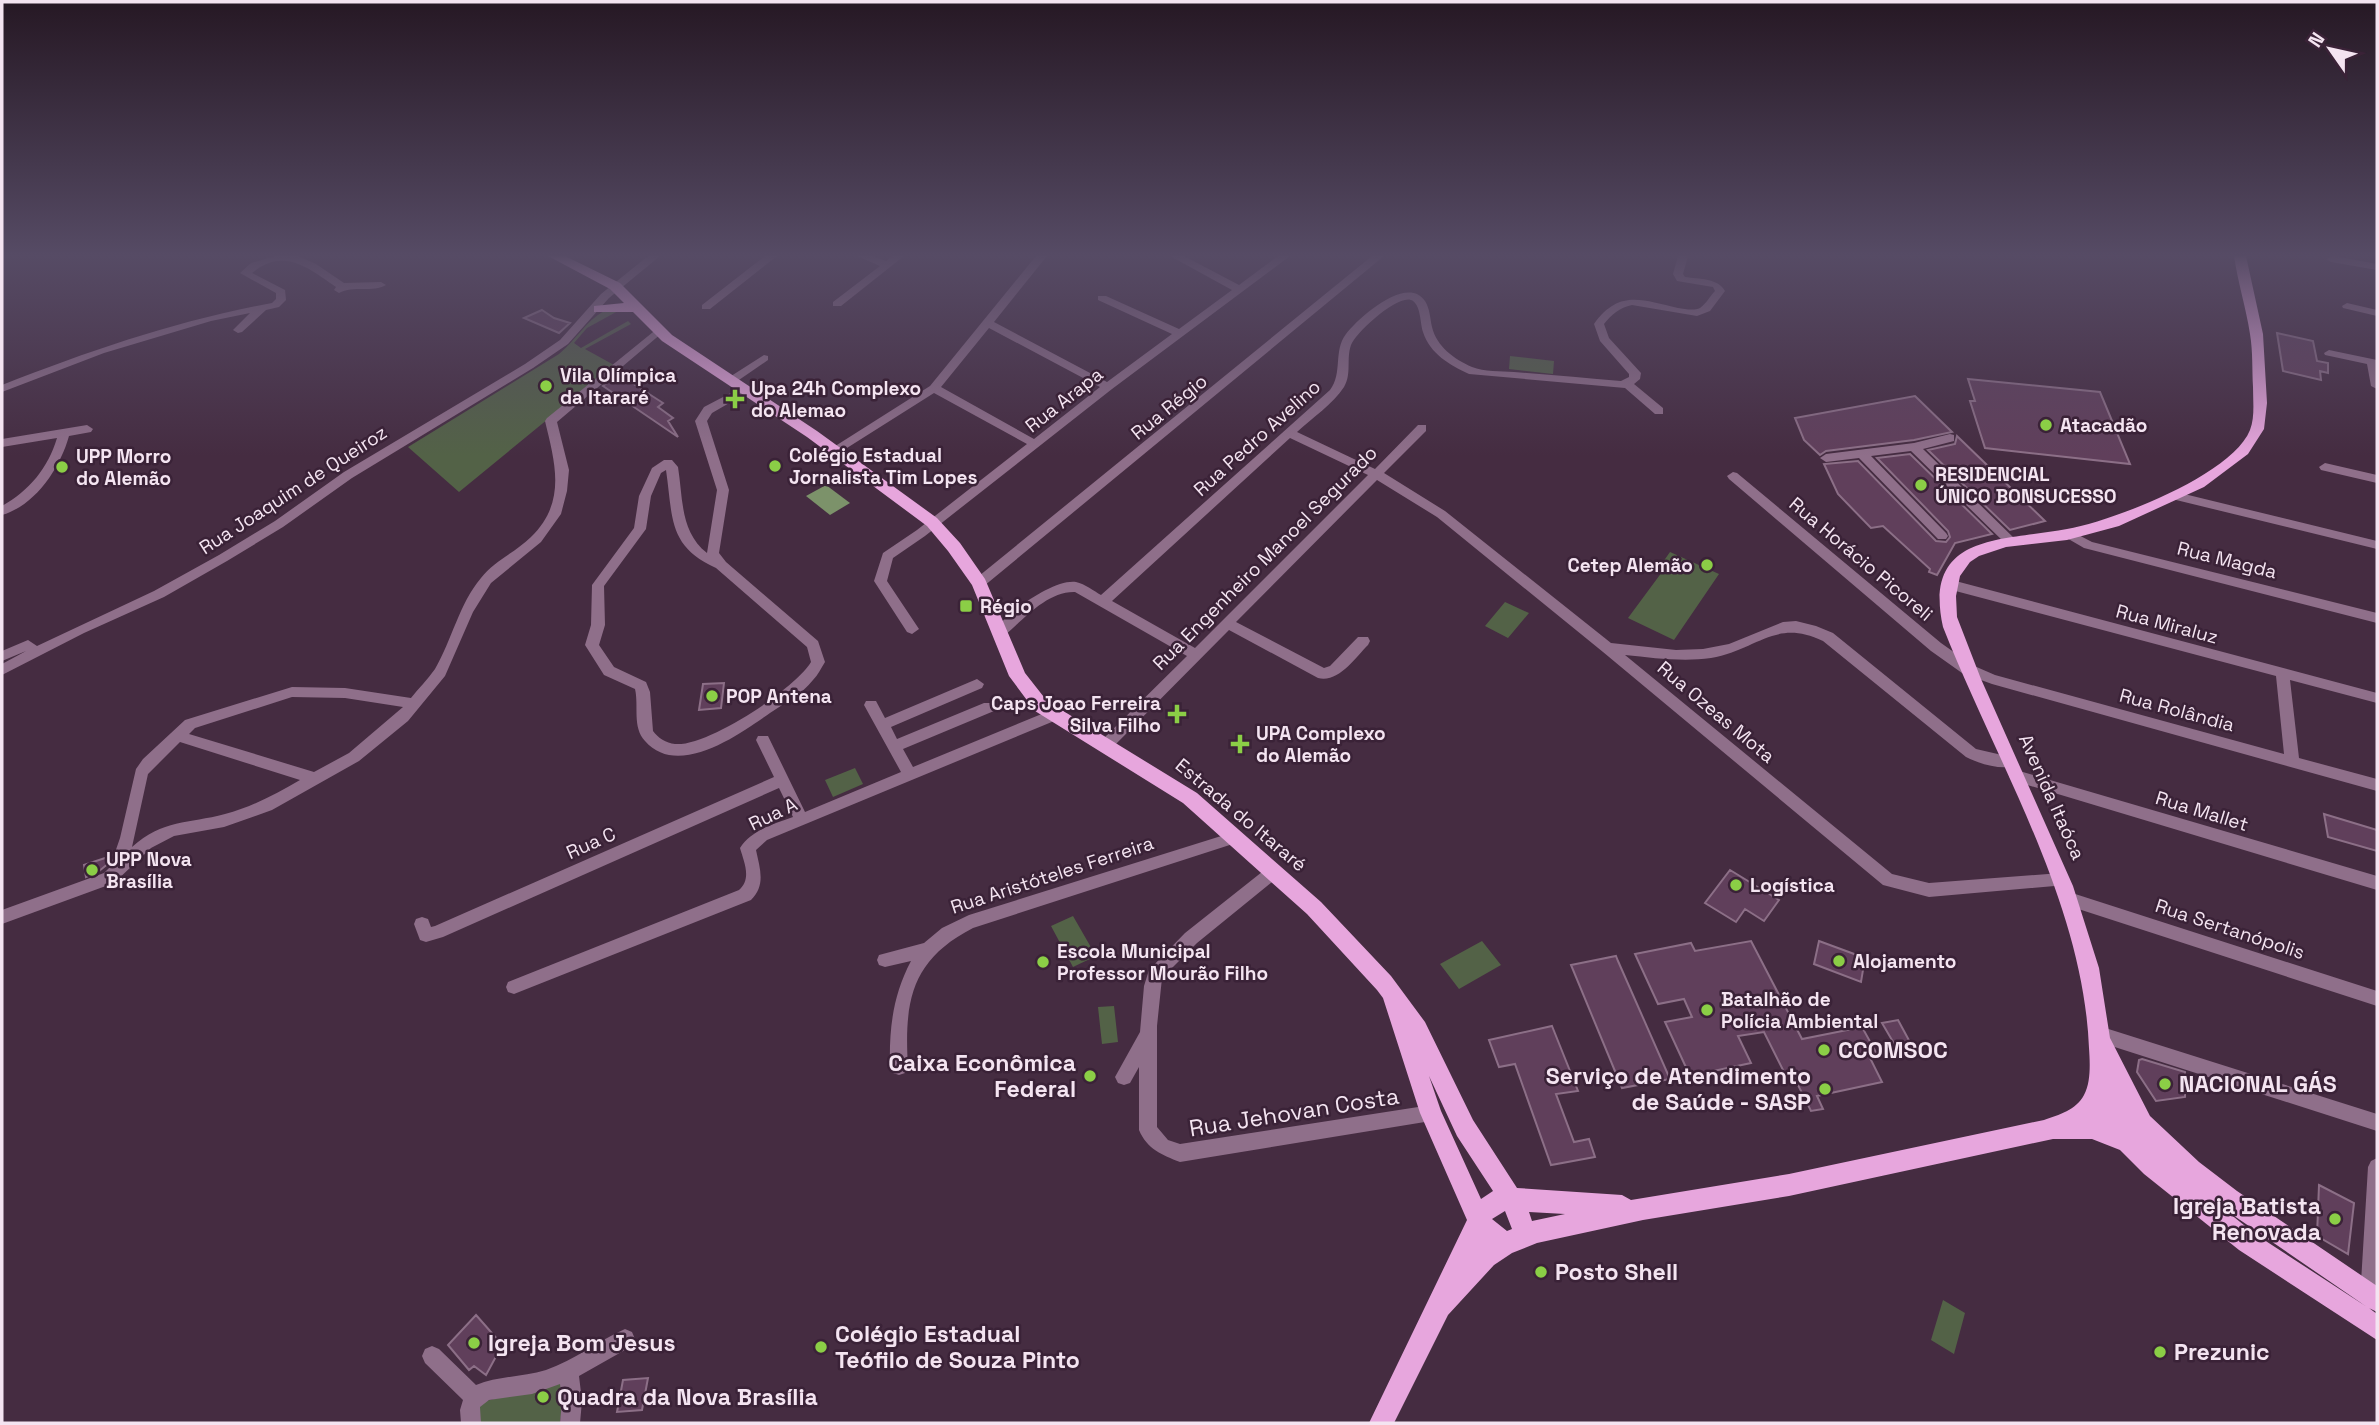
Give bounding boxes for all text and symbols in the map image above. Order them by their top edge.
north arrow [2295,14,2365,84]
text: N [2302,28,2330,52]
street label: Rua Arapa [1020,362,1108,438]
place label: Vila Olímpica da Itararé [560,363,676,410]
street label: Rua Régio [1126,369,1212,445]
street label: Rua Pedro Avelino [1188,374,1326,502]
place label: Upa 24h Complexo do Alemao [751,376,921,423]
marker: Vila Olímpica da Itararé [538,378,554,394]
marker: Upa 24h Complexo do Alemao [725,389,745,409]
place label: Atacadão [2060,413,2147,438]
marker: Atacadão [2038,417,2054,433]
street label: Rua Joaquim de Queiroz [194,420,392,560]
street label: Rua Engenheiro Manoel Segurado [1147,440,1383,676]
place label: Colégio Estadual Jornalista Tim Lopes [789,443,978,490]
place label: UPP Morro do Alemão [76,444,171,491]
marker: Colégio Estadual Jornalista Tim Lopes [767,458,783,474]
marker: UPP Morro do Alemão [54,459,70,475]
place label: RESIDENCIAL ÚNICO BONSUCESSO [1935,462,2117,509]
marker: RESIDENCIAL ÚNICO BONSUCESSO [1913,477,1929,493]
street label: Rua Horácio Picoreli [1784,491,1938,627]
street label: Rua Magda [2175,536,2280,584]
place label: Cetep Alemão [1567,553,1693,578]
marker: Cetep Alemão [1699,557,1715,573]
place label: Régio [980,594,1032,619]
marker: Régio [958,598,974,614]
street label: Rua Miraluz [2113,598,2221,650]
street label: Rua Ozeas Mota [1652,655,1780,769]
street label: Rua Rolândia [2117,683,2237,737]
place label: POP Antena [726,684,832,709]
marker: POP Antena [704,688,720,704]
place label: Caps Joao Ferreira Silva Filho [991,691,1161,738]
marker: Caps Joao Ferreira Silva Filho [1167,704,1187,724]
place label: UPA Complexo do Alemão [1256,721,1386,768]
street label: Avenida Itaóca [2013,730,2091,864]
marker: UPA Complexo do Alemão [1230,734,1250,754]
street label: Estrada do Itararé [1170,753,1312,877]
street label: Rua Mallet [2153,785,2251,837]
street label: Rua A [745,792,801,836]
street label: Rua C [562,821,620,865]
street label: Rua Aristóteles Ferreira [947,830,1157,920]
place label: UPP Nova Brasília [106,847,192,894]
marker: UPP Nova Brasília [84,862,100,878]
place label: Logística [1750,873,1835,898]
marker: Logística [1728,877,1744,893]
street label: Rua Sertanópolis [2152,893,2308,965]
place label: Escola Municipal Professor Mourão Filho [1057,939,1268,986]
place label: Alojamento [1853,949,1956,974]
marker: Alojamento [1831,953,1847,969]
marker: Escola Municipal Professor Mourão Filho [1035,954,1051,970]
place label: Batalhão de Polícia Ambiental [1721,987,1878,1034]
marker: Batalhão de Polícia Ambiental [1699,1002,1715,1018]
place label: CCOMSOC [1838,1035,1948,1065]
marker: CCOMSOC [1816,1042,1832,1058]
place label: Caixa Econômica Federal [888,1048,1076,1104]
place label: Serviço de Atendimento de Saúde - SASP [1546,1061,1811,1117]
marker: Caixa Econômica Federal [1082,1068,1098,1084]
place label: NACIONAL GÁS [2179,1069,2337,1099]
marker: NACIONAL GÁS [2157,1076,2173,1092]
street label: Rua Jehovan Costa [1187,1081,1401,1143]
marker: Serviço de Atendimento de Saúde - SASP [1817,1081,1833,1097]
place label: Igreja Batista Renovada [2173,1191,2321,1247]
marker: Igreja Batista Renovada [2327,1211,2343,1227]
place label: Posto Shell [1555,1257,1678,1287]
marker: Posto Shell [1533,1264,1549,1280]
place label: Colégio Estadual Teófilo de Souza Pinto [835,1319,1080,1375]
place label: Igreja Bom Jesus [488,1328,676,1358]
marker: Igreja Bom Jesus [466,1335,482,1351]
place label: Prezunic [2174,1337,2270,1367]
marker: Colégio Estadual Teófilo de Souza Pinto [813,1339,829,1355]
marker: Prezunic [2152,1344,2168,1360]
place label: Quadra da Nova Brasília [557,1382,818,1412]
marker: Quadra da Nova Brasília [535,1389,551,1405]

